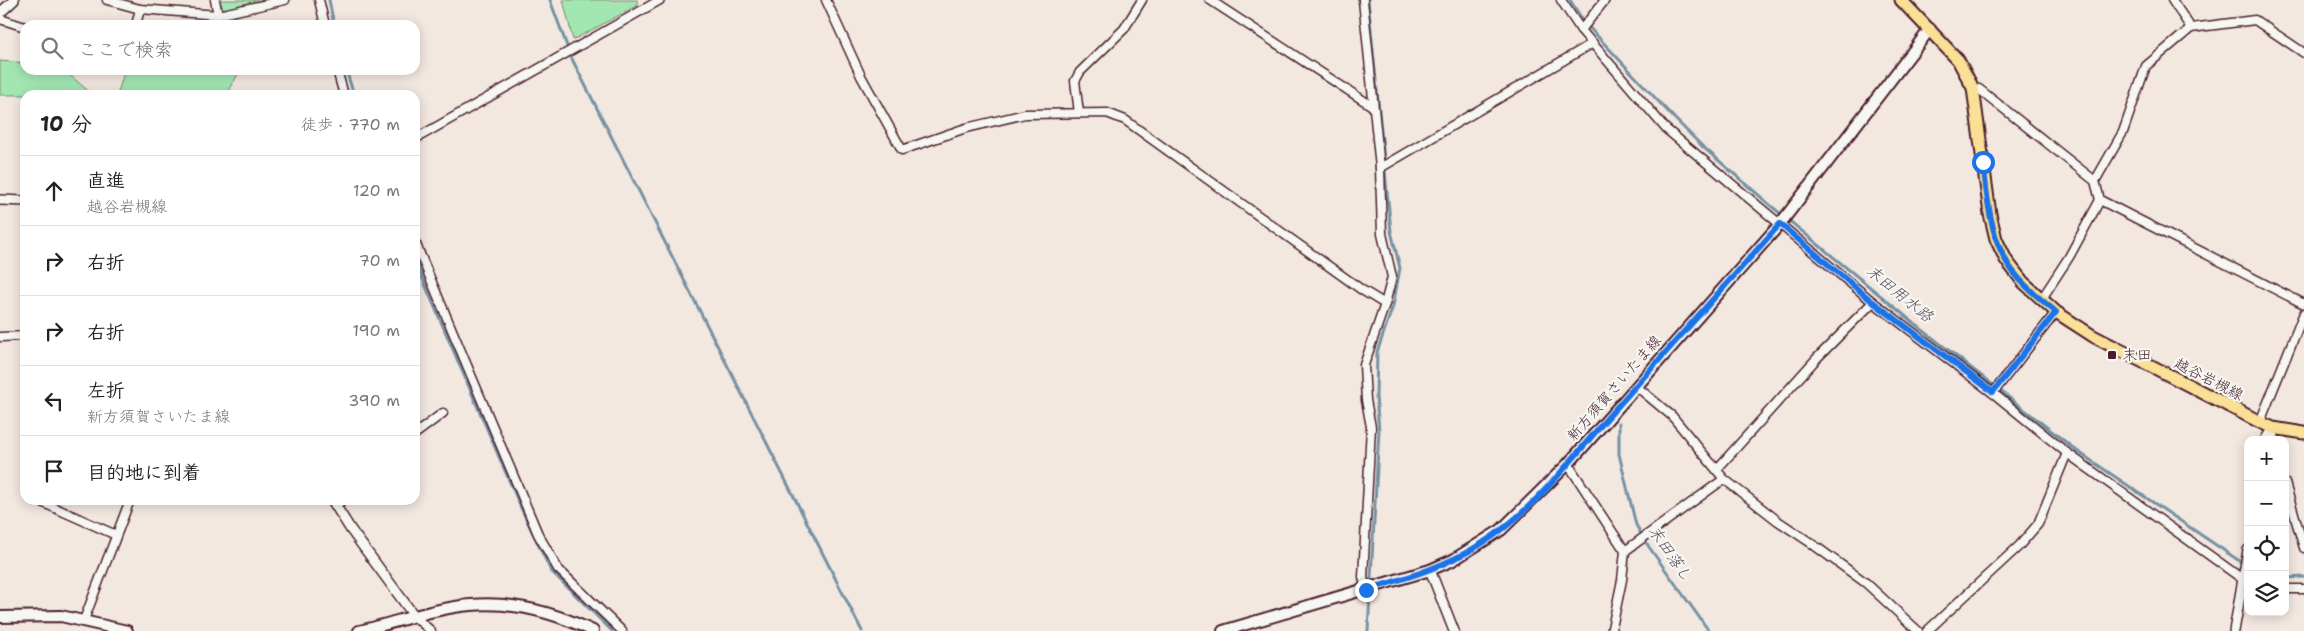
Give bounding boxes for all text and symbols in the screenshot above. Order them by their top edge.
search box [20,20,420,75]
icon: search [38,34,66,62]
text: ここで検索 [78,37,173,62]
text: 10 分 [40,110,92,138]
text: 徒歩 · 770 m [301,114,400,135]
route start [1972,151,1995,174]
text: 直進 [87,168,125,193]
icon: ahead [40,177,68,205]
text: 120 m [353,180,400,201]
text: 越谷岩槻線 [87,196,167,217]
icon: right [40,247,68,275]
text: 右折 [87,250,125,275]
text: 70 m [359,250,400,271]
water label: 末田用水路 [1862,260,1938,327]
icon: right [40,317,68,345]
text: 右折 [87,320,125,345]
text: 190 m [353,320,400,341]
street label: 新方須賀さいたま線 [1562,331,1666,445]
place label: 末田 [2122,345,2152,365]
marker: 末田 [2106,349,2118,361]
street label: 越谷岩槻線 [2171,353,2247,405]
text: 左折 [87,378,125,403]
icon: left [40,387,68,415]
text: 390 m [348,390,400,411]
text: 新方須賀さいたま線 [87,406,230,427]
map controls [2244,436,2289,616]
button: + [2244,436,2289,481]
icon: arrive [40,457,68,485]
text: 目的地に到着 [87,460,201,485]
button: − [2244,481,2289,526]
water label: 末田落し [1644,521,1698,586]
button: locate [2244,526,2289,571]
button: layers [2244,571,2289,616]
route end [1355,579,1378,602]

